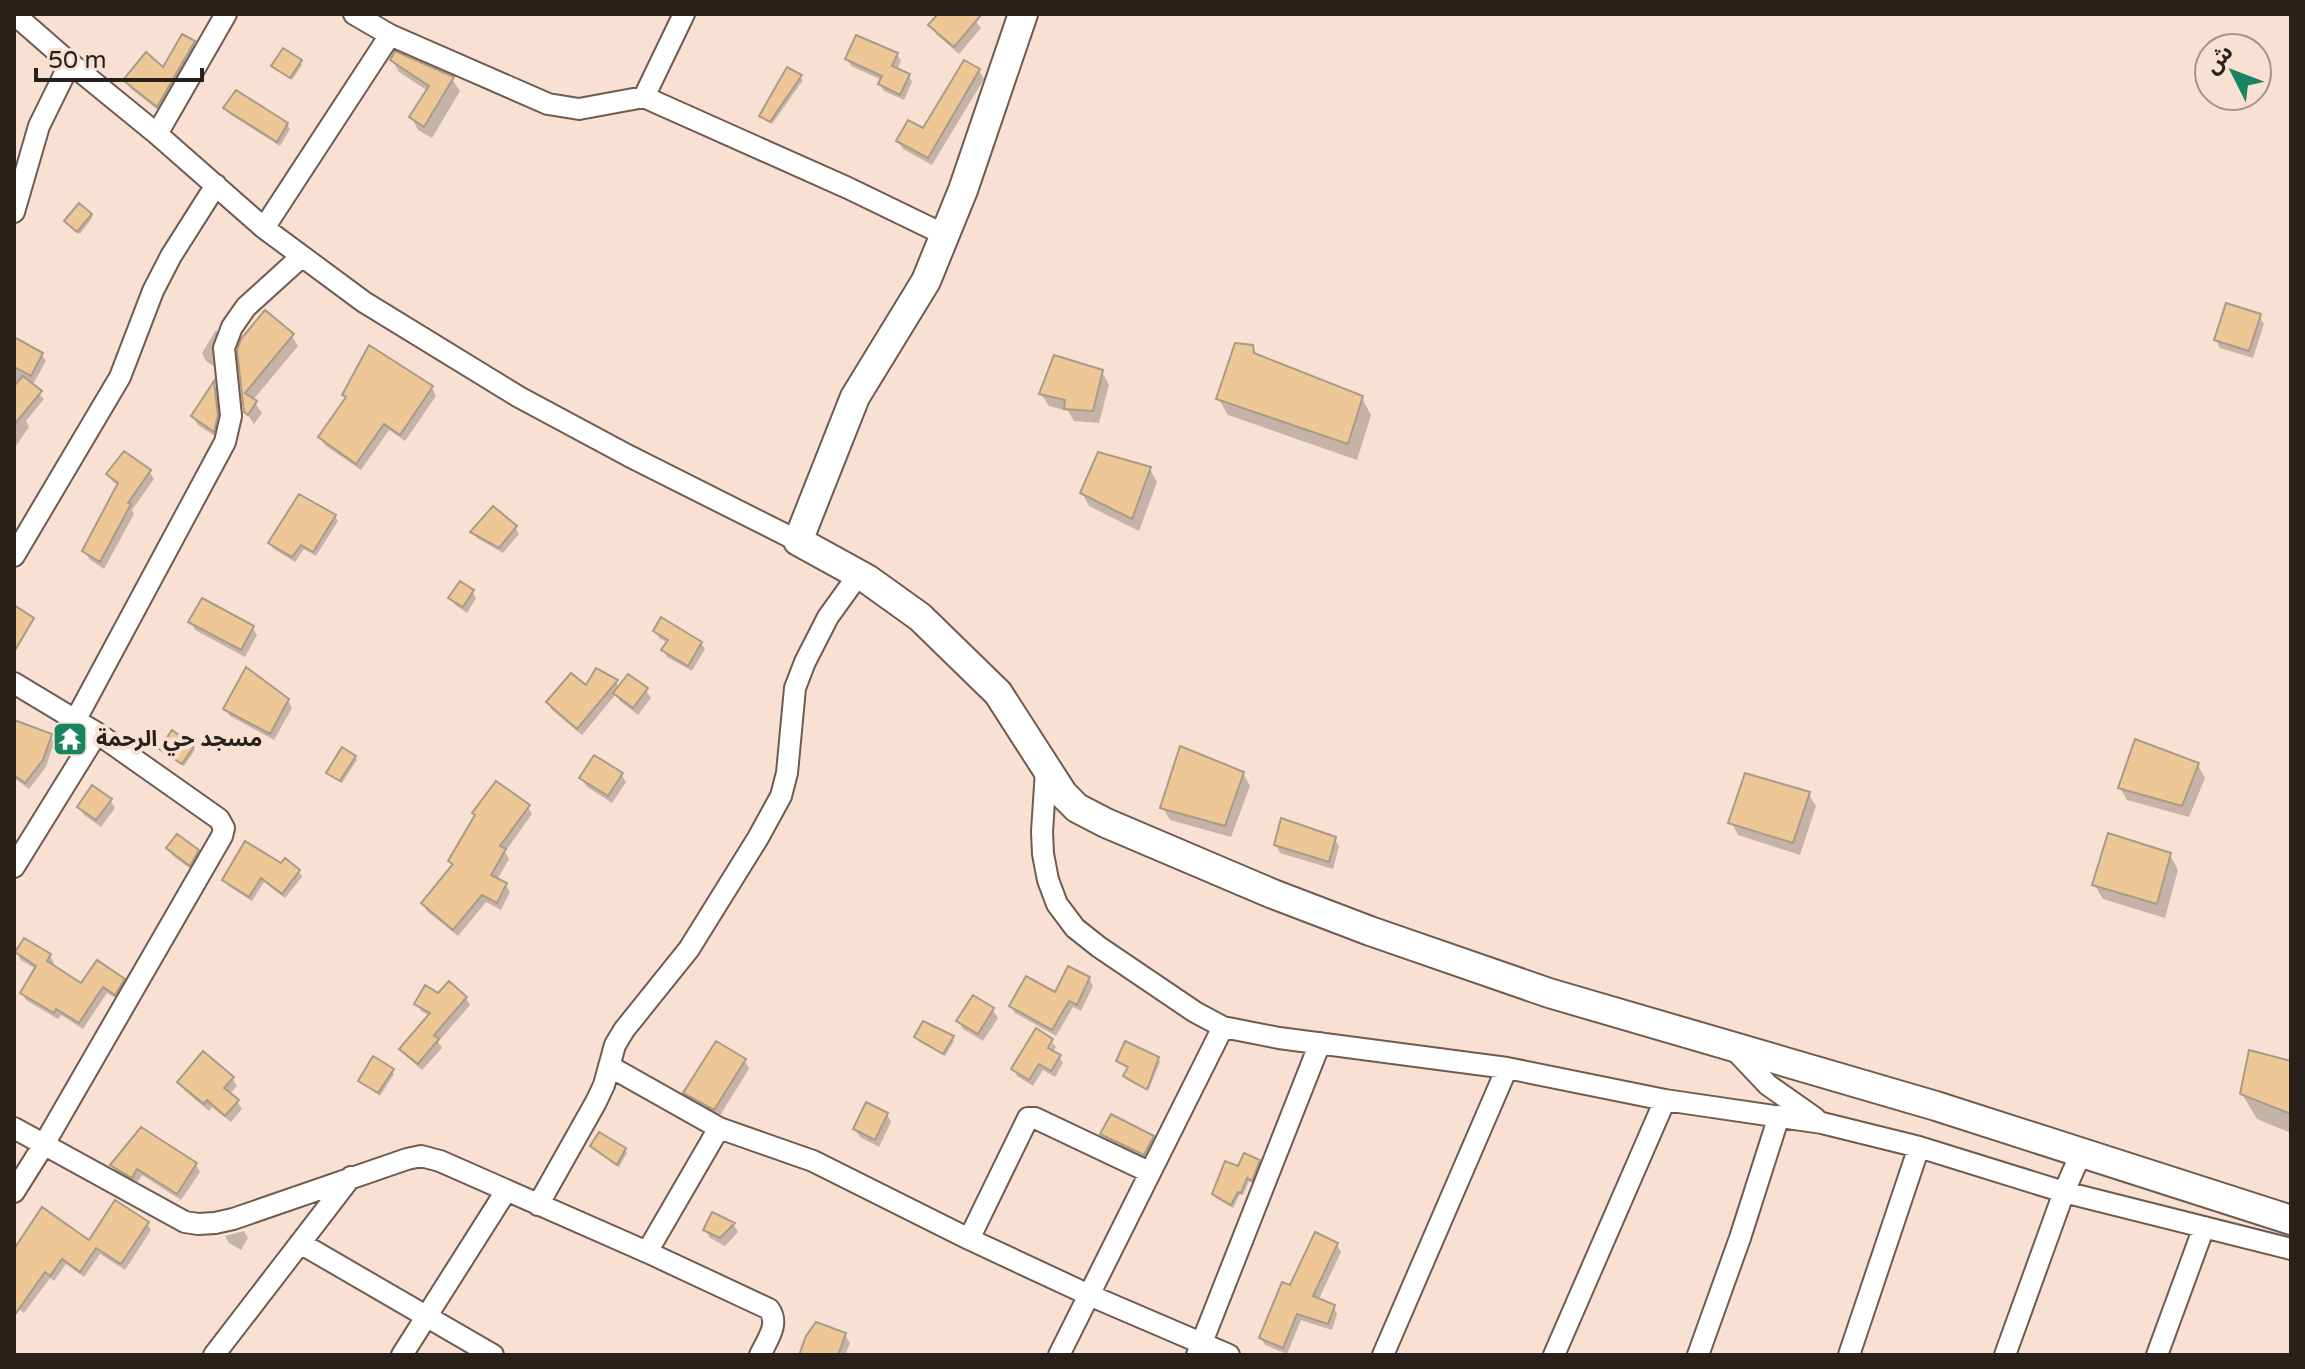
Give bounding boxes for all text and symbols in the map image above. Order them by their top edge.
scale bar [36,32,202,82]
north arrow [2193,32,2273,112]
text: ش [2199,39,2239,79]
text: 50 m [48,46,106,75]
temple icon: مسجد حي الرحمة [51,720,89,758]
place label: مسجد حي الرحمة [96,726,262,756]

